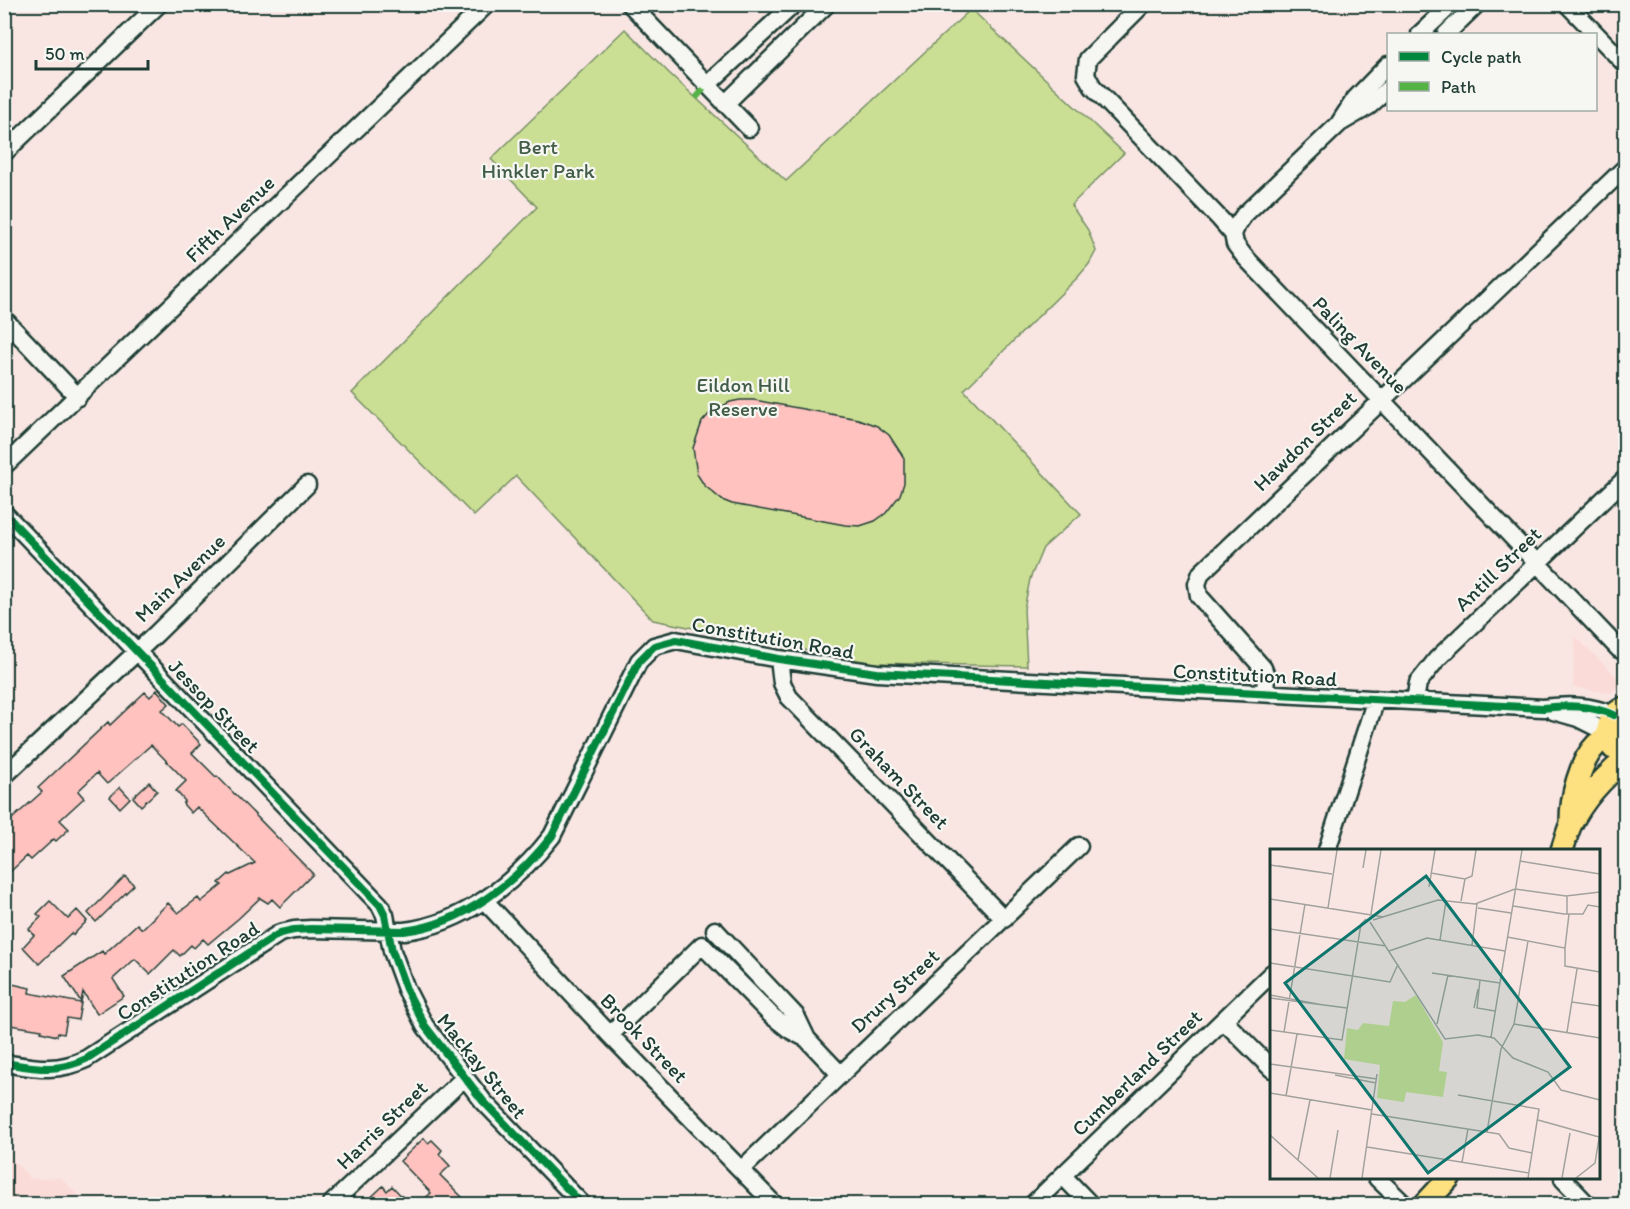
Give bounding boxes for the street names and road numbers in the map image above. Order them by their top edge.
street label: Fifth Avenue [180,170,279,267]
street label: Paling Avenue [1308,291,1413,399]
street label: Hawdon Street [1248,385,1362,496]
street label: Antill Street [1449,521,1546,616]
street label: Main Avenue [129,528,230,627]
street label: Constitution Road [690,611,857,664]
street label: Jessop Street [163,653,265,758]
street label: Constitution Road [1172,658,1338,691]
street label: Graham Street [844,721,955,834]
street label: Constitution Road [112,915,264,1026]
street label: Drury Street [845,943,944,1038]
street label: Brook Street [595,988,693,1088]
street label: Cumberland Street [1066,1004,1207,1141]
street label: Mackay Street [432,1008,533,1124]
street label: Harris Street [331,1075,432,1174]

